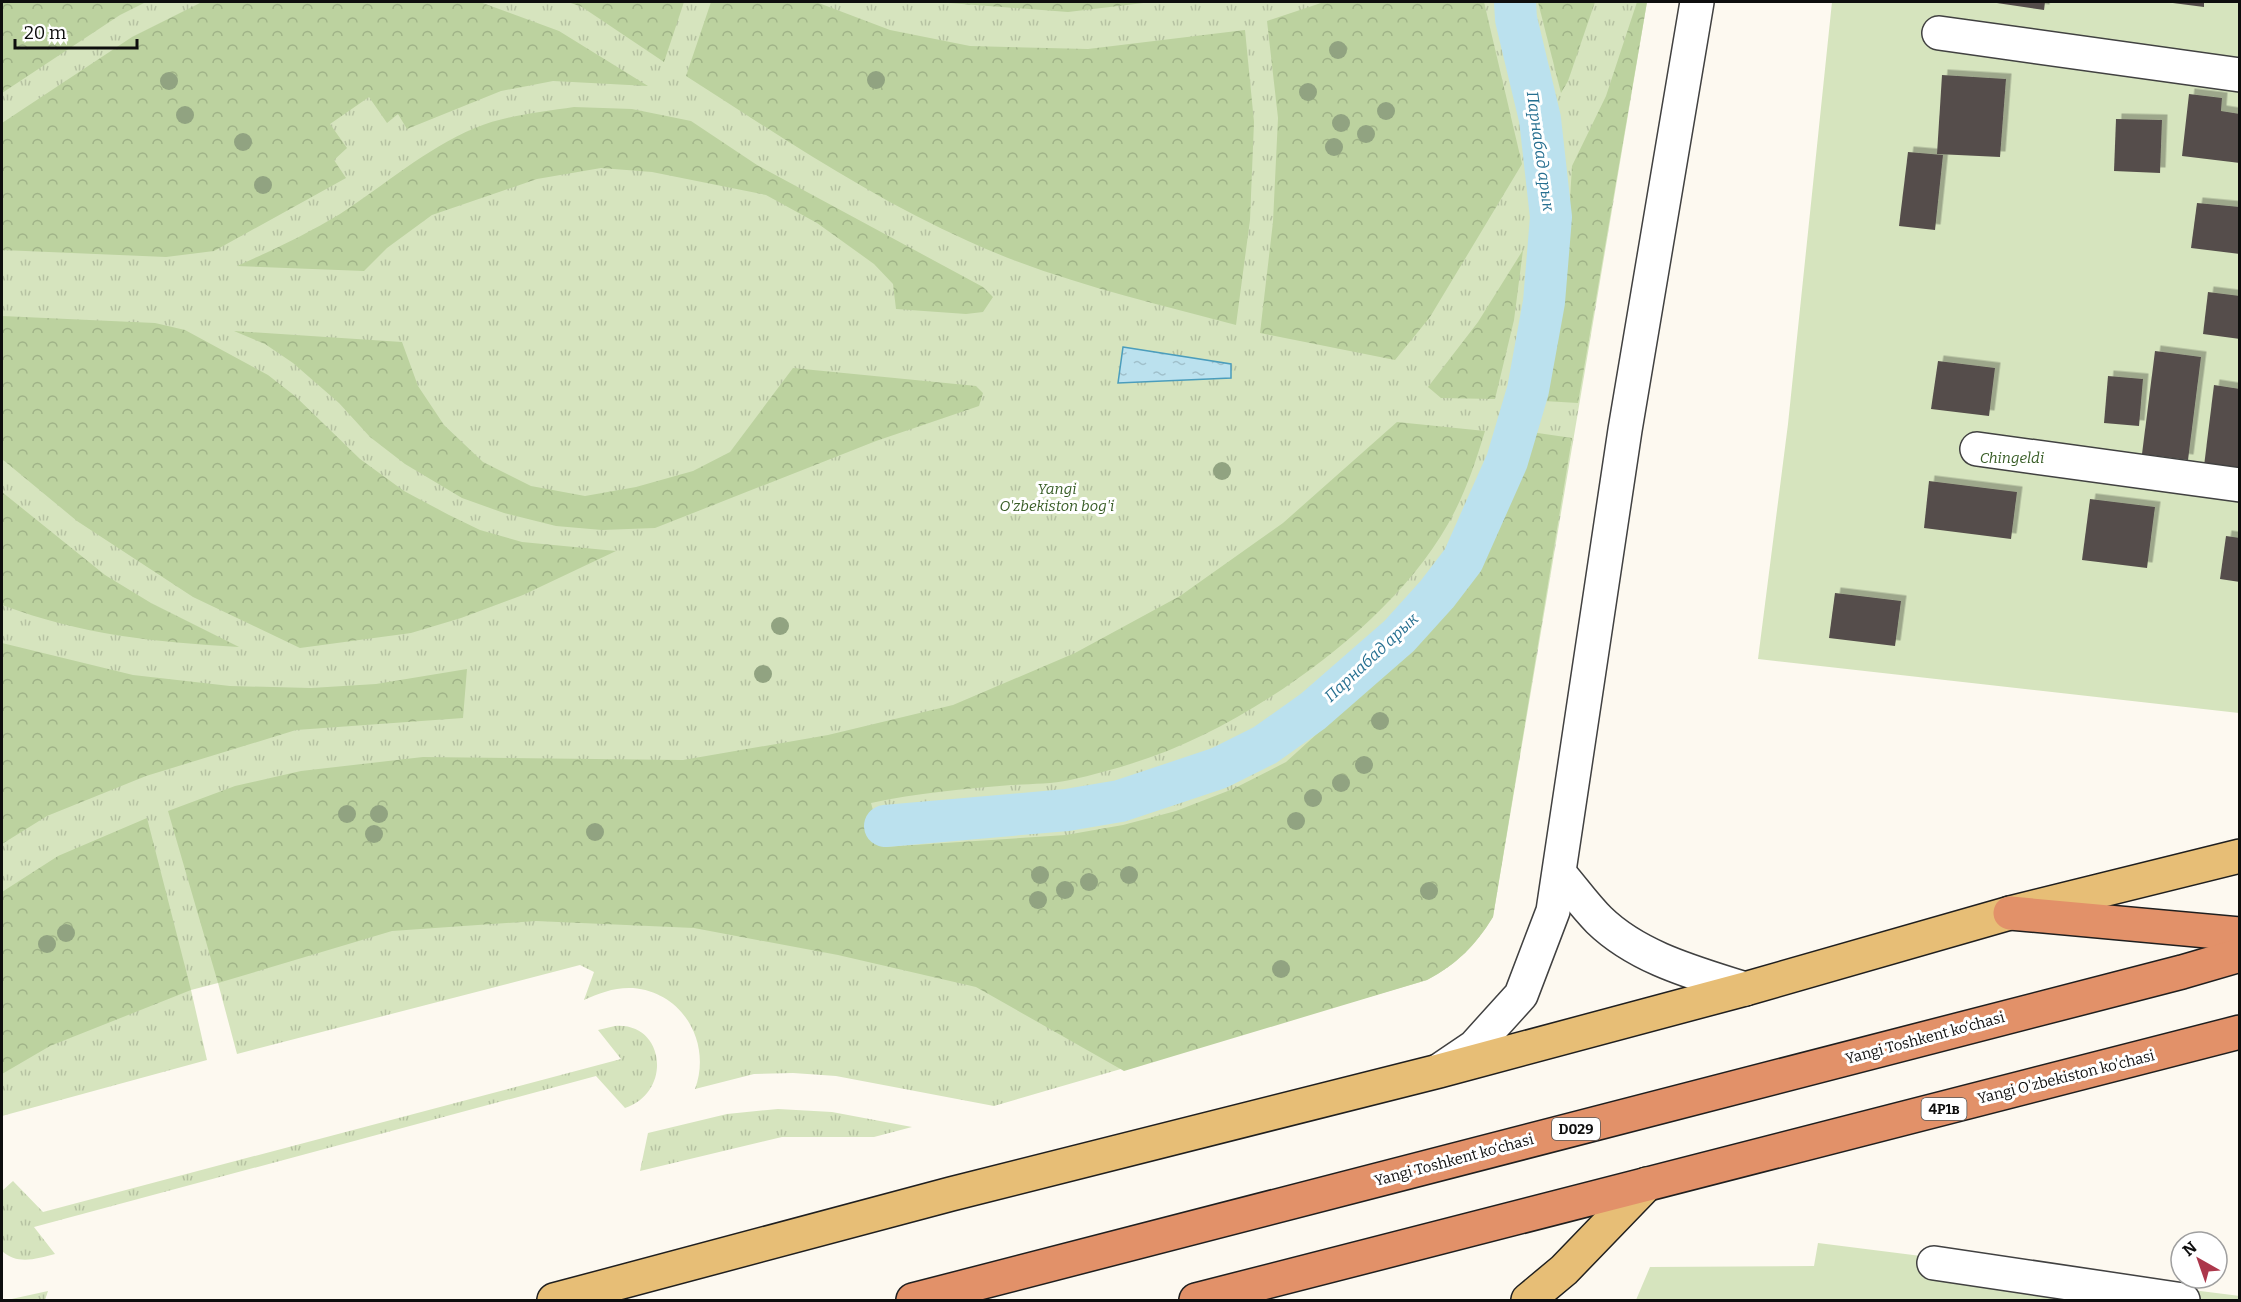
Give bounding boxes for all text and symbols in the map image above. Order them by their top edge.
scale bar [15,12,136,50]
text: 20 m [24,22,66,44]
water label: Парнабад арык [1523,90,1558,213]
park label: Chingeldi [1980,449,2044,467]
park label: Yangi O'zbekiston bog'i [1000,480,1114,515]
water label: Парнабад арык [1321,608,1423,706]
street label: Yangi Toshkent ko‘chasi [1843,1008,2007,1068]
street label: Yangi O'zbekiston ko'chasi [1976,1046,2157,1108]
road number: 4Р1в [1922,1098,1966,1120]
road number: D029 [1552,1118,1600,1140]
street label: Yangi Toshkent ko‘chasi [1372,1130,1536,1190]
north arrow [2169,1230,2229,1290]
text: N [2179,1238,2201,1260]

